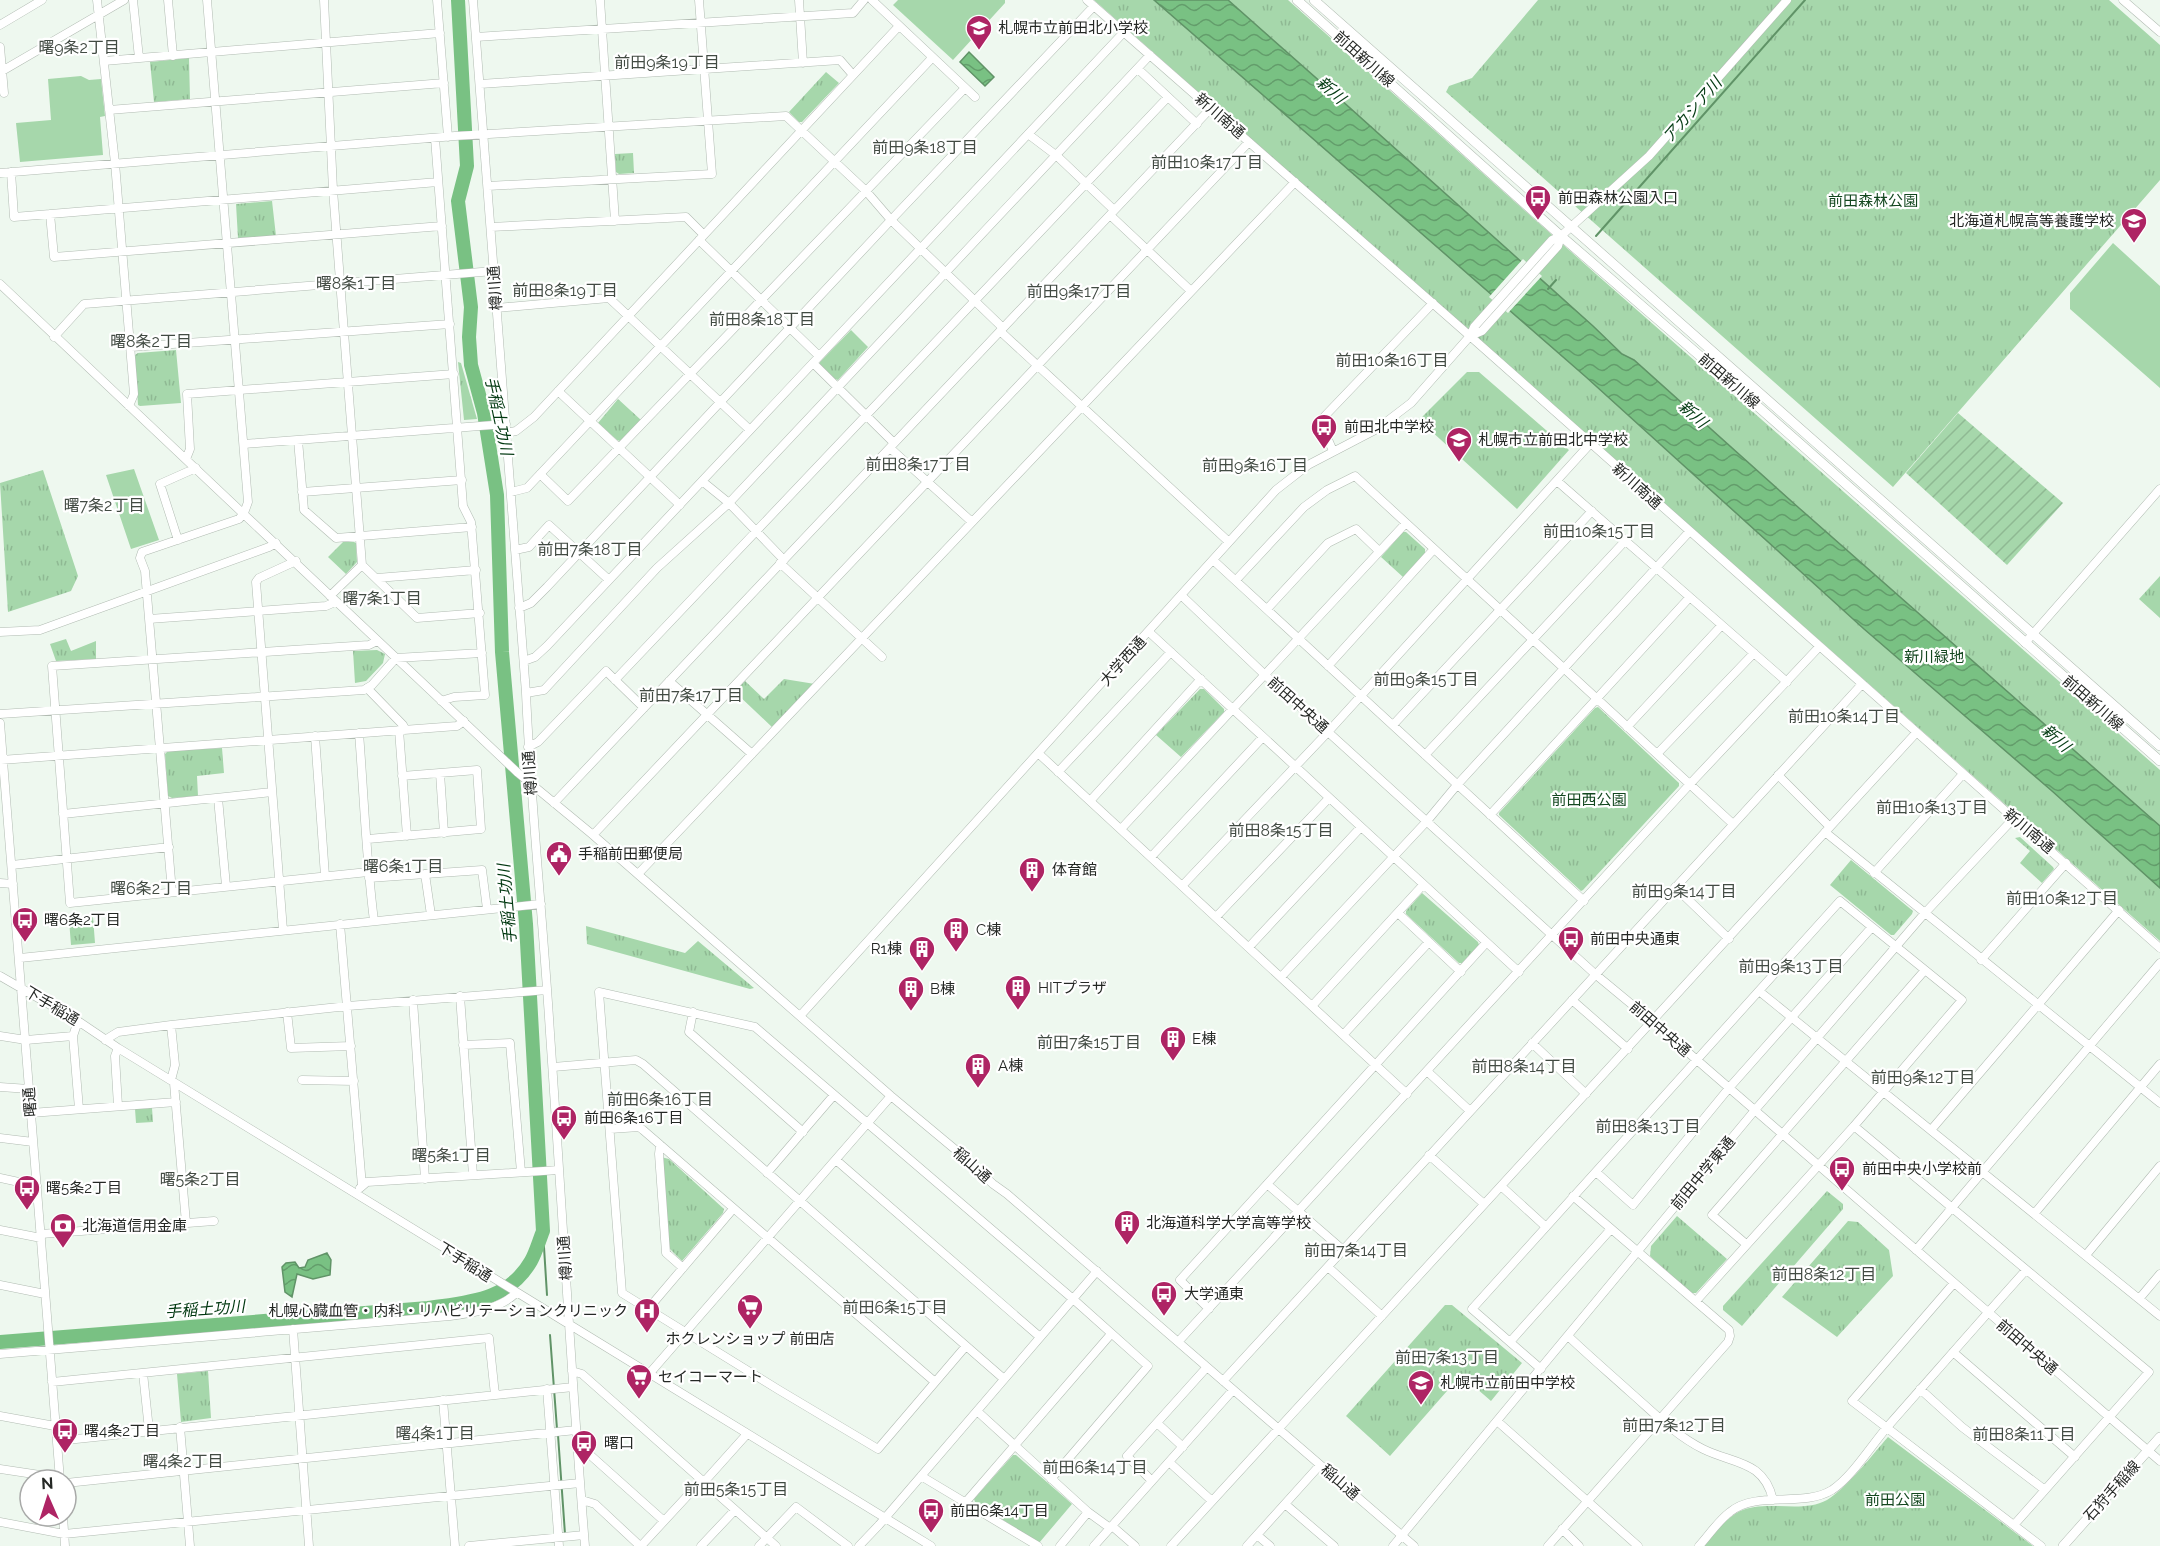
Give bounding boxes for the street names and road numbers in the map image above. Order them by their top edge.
street label: 前田新川線 [1330,27,1398,91]
street label: 新川南通 [1191,90,1249,142]
street label: 樽川通 [484,265,506,311]
street label: 前田新川線 [1695,350,1763,412]
street label: 新川南通 [1609,459,1665,513]
street label: 大学西通 [1096,633,1150,689]
street label: 前田新川線 [2059,672,2127,734]
street label: 前田中央通 [1264,673,1332,737]
street label: 樽川通 [519,750,541,796]
street label: 新川南通 [2000,805,2058,857]
street label: 下手稲通 [22,983,82,1029]
street label: 前田中央通 [1626,998,1694,1060]
street label: 曙通 [20,1086,40,1118]
street label: 前田中学東通 [1667,1133,1739,1213]
street label: 稲山通 [949,1143,995,1187]
street label: 樽川通 [554,1235,576,1281]
street label: 下手稲通 [435,1238,495,1286]
street label: 前田中央通 [1993,1316,2061,1378]
street label: 石狩手稲線 [2080,1457,2144,1525]
street label: 稲山通 [1317,1460,1363,1504]

